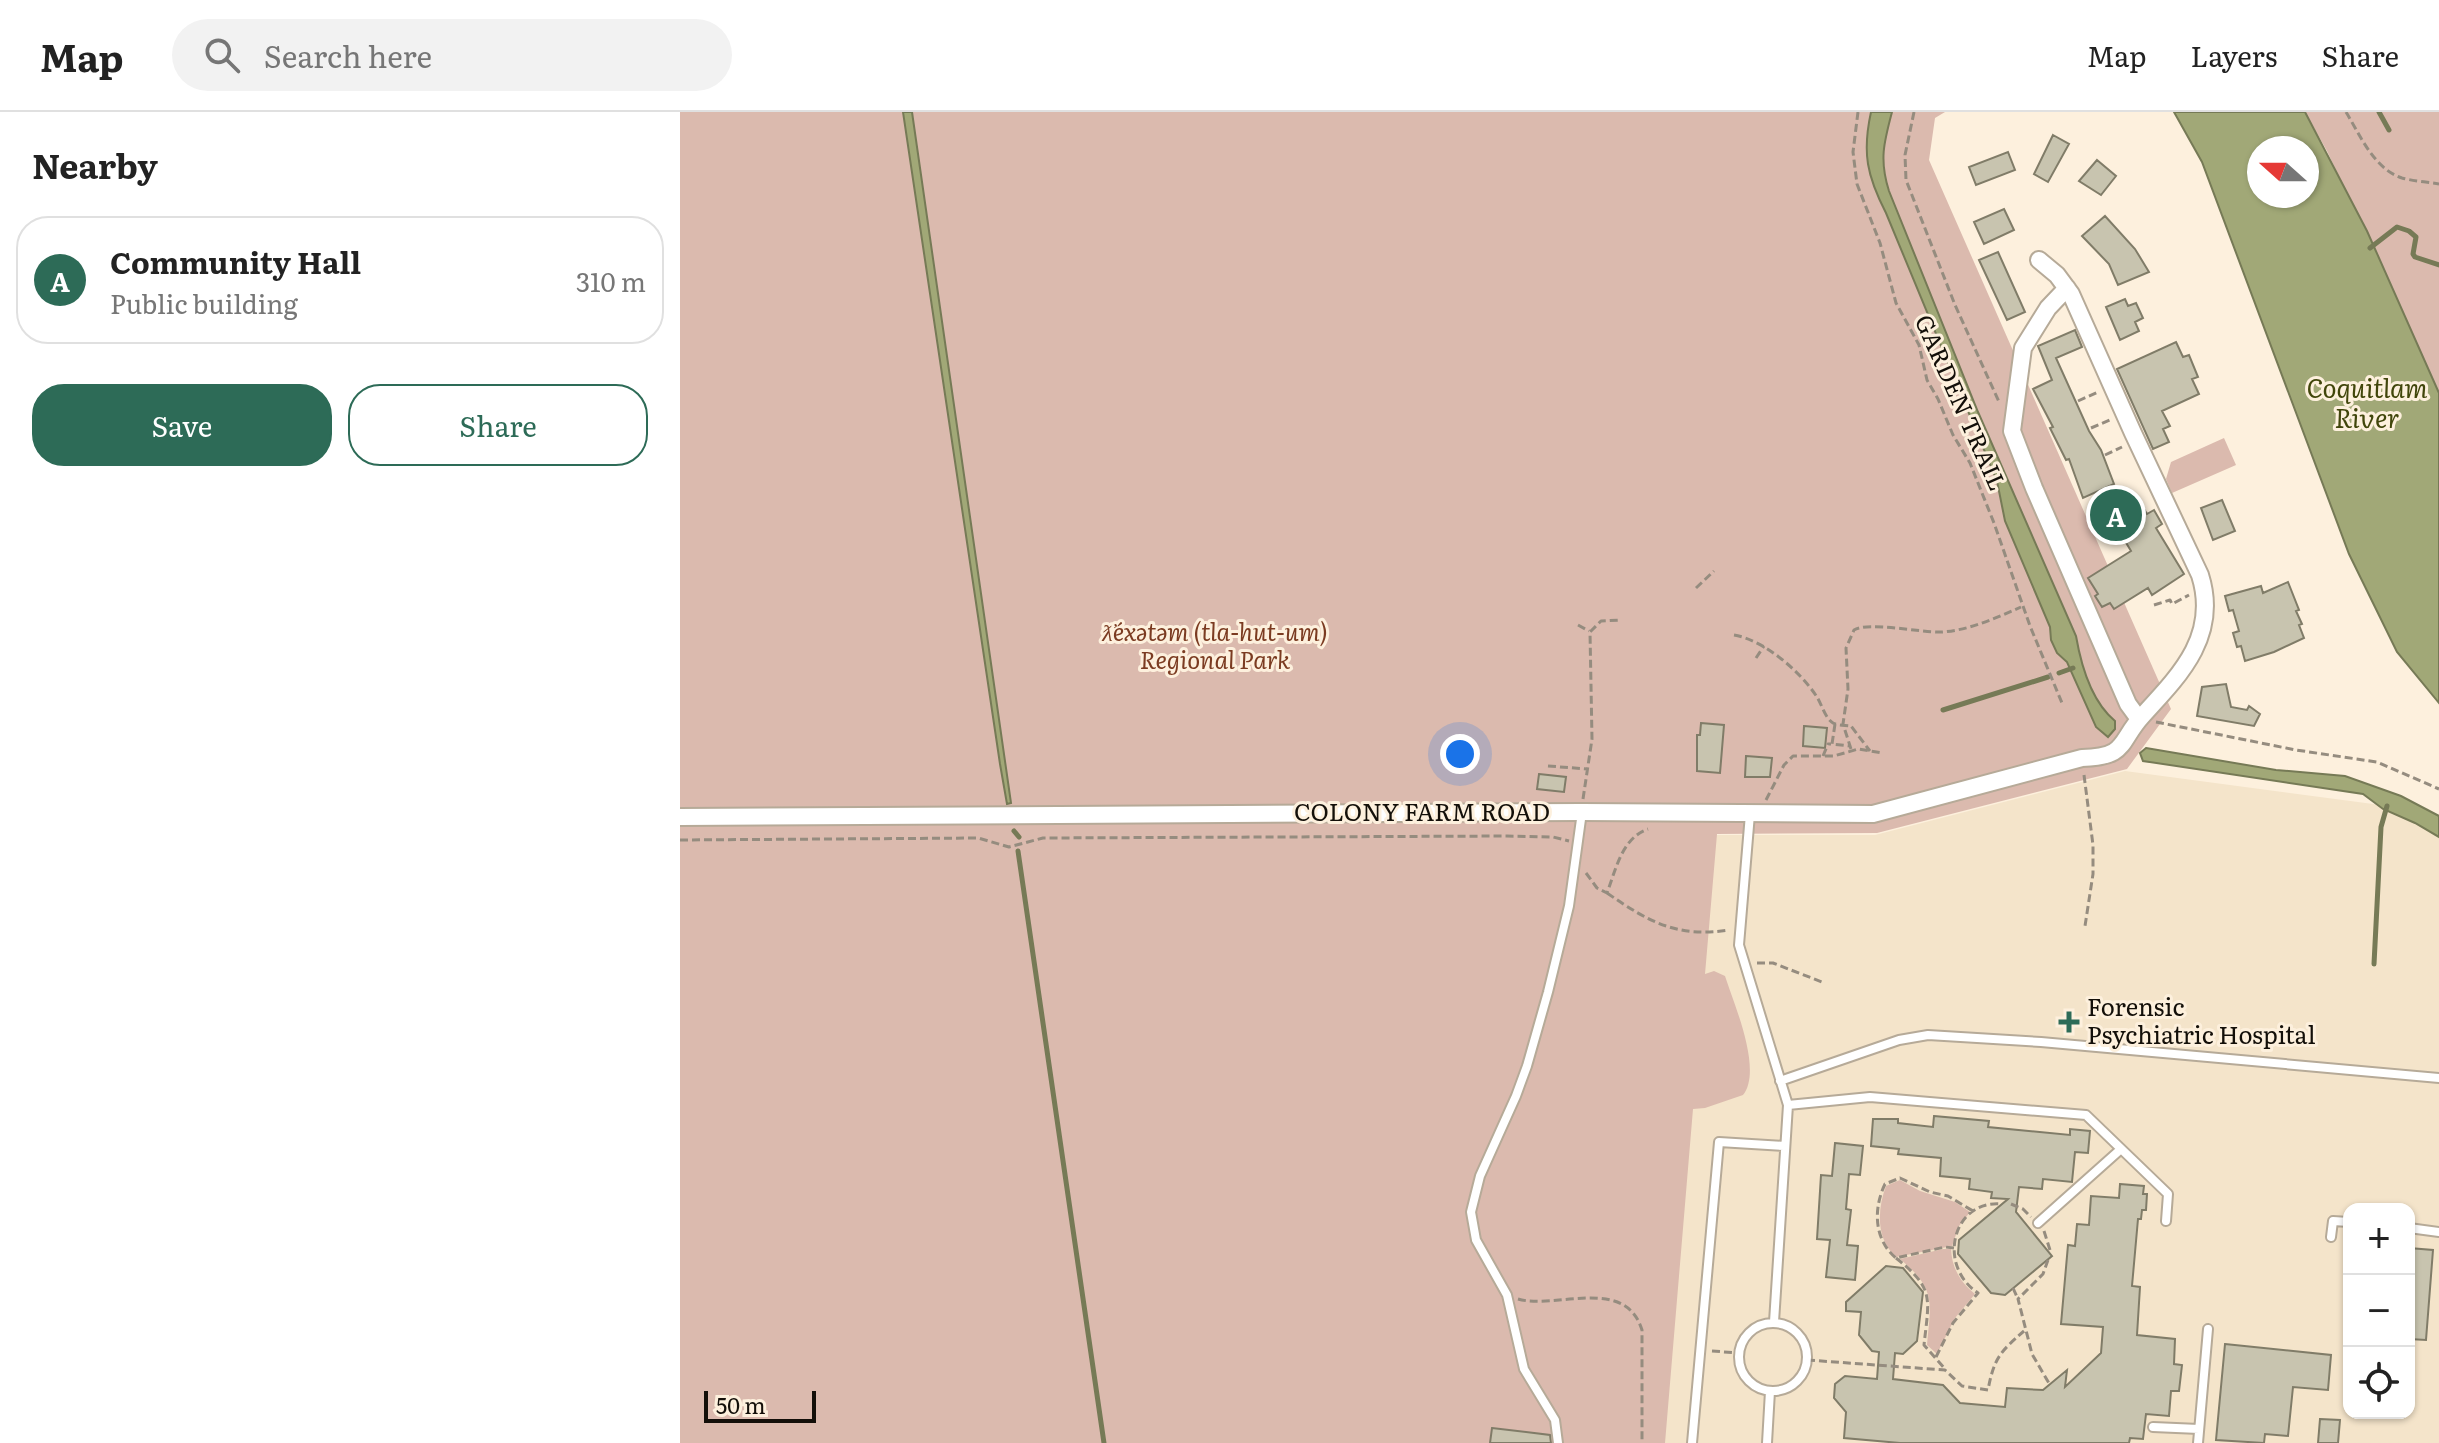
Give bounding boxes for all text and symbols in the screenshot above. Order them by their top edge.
search box [172,19,732,91]
text: Map [40,27,124,84]
icon: search [200,33,244,77]
text: Search here [264,33,432,77]
text: Map [2087,34,2146,76]
text: Layers [2190,34,2277,76]
text: Share [2321,34,2399,76]
north arrow [2247,136,2319,208]
text: Nearby [32,139,158,189]
text: Community Hall [110,239,361,283]
text: A [50,261,70,300]
text: 310 m [576,261,646,300]
text: Public building [110,283,298,322]
street label: GARDEN TRAIL [1908,308,2017,496]
water label: Coquitlam River [2306,367,2428,436]
button: Save [32,384,332,466]
button: Share [348,384,648,466]
pin: A [2090,485,2142,545]
park label: ƛ̓éxətəm (tla-hut-um) Regional Park [1101,613,1328,676]
your location [1440,734,1480,774]
street label: COLONY FARM ROAD [1294,793,1550,828]
place label: Forensic Psychiatric Hospital [2087,988,2315,1051]
marker: Forensic Psychiatric Hospital [2058,1011,2080,1033]
map controls [2343,1203,2415,1419]
button: + [2343,1203,2415,1275]
button: − [2343,1275,2415,1347]
button: locate [2343,1347,2415,1419]
scale bar [704,1387,816,1423]
text: 50 m [716,1388,766,1421]

